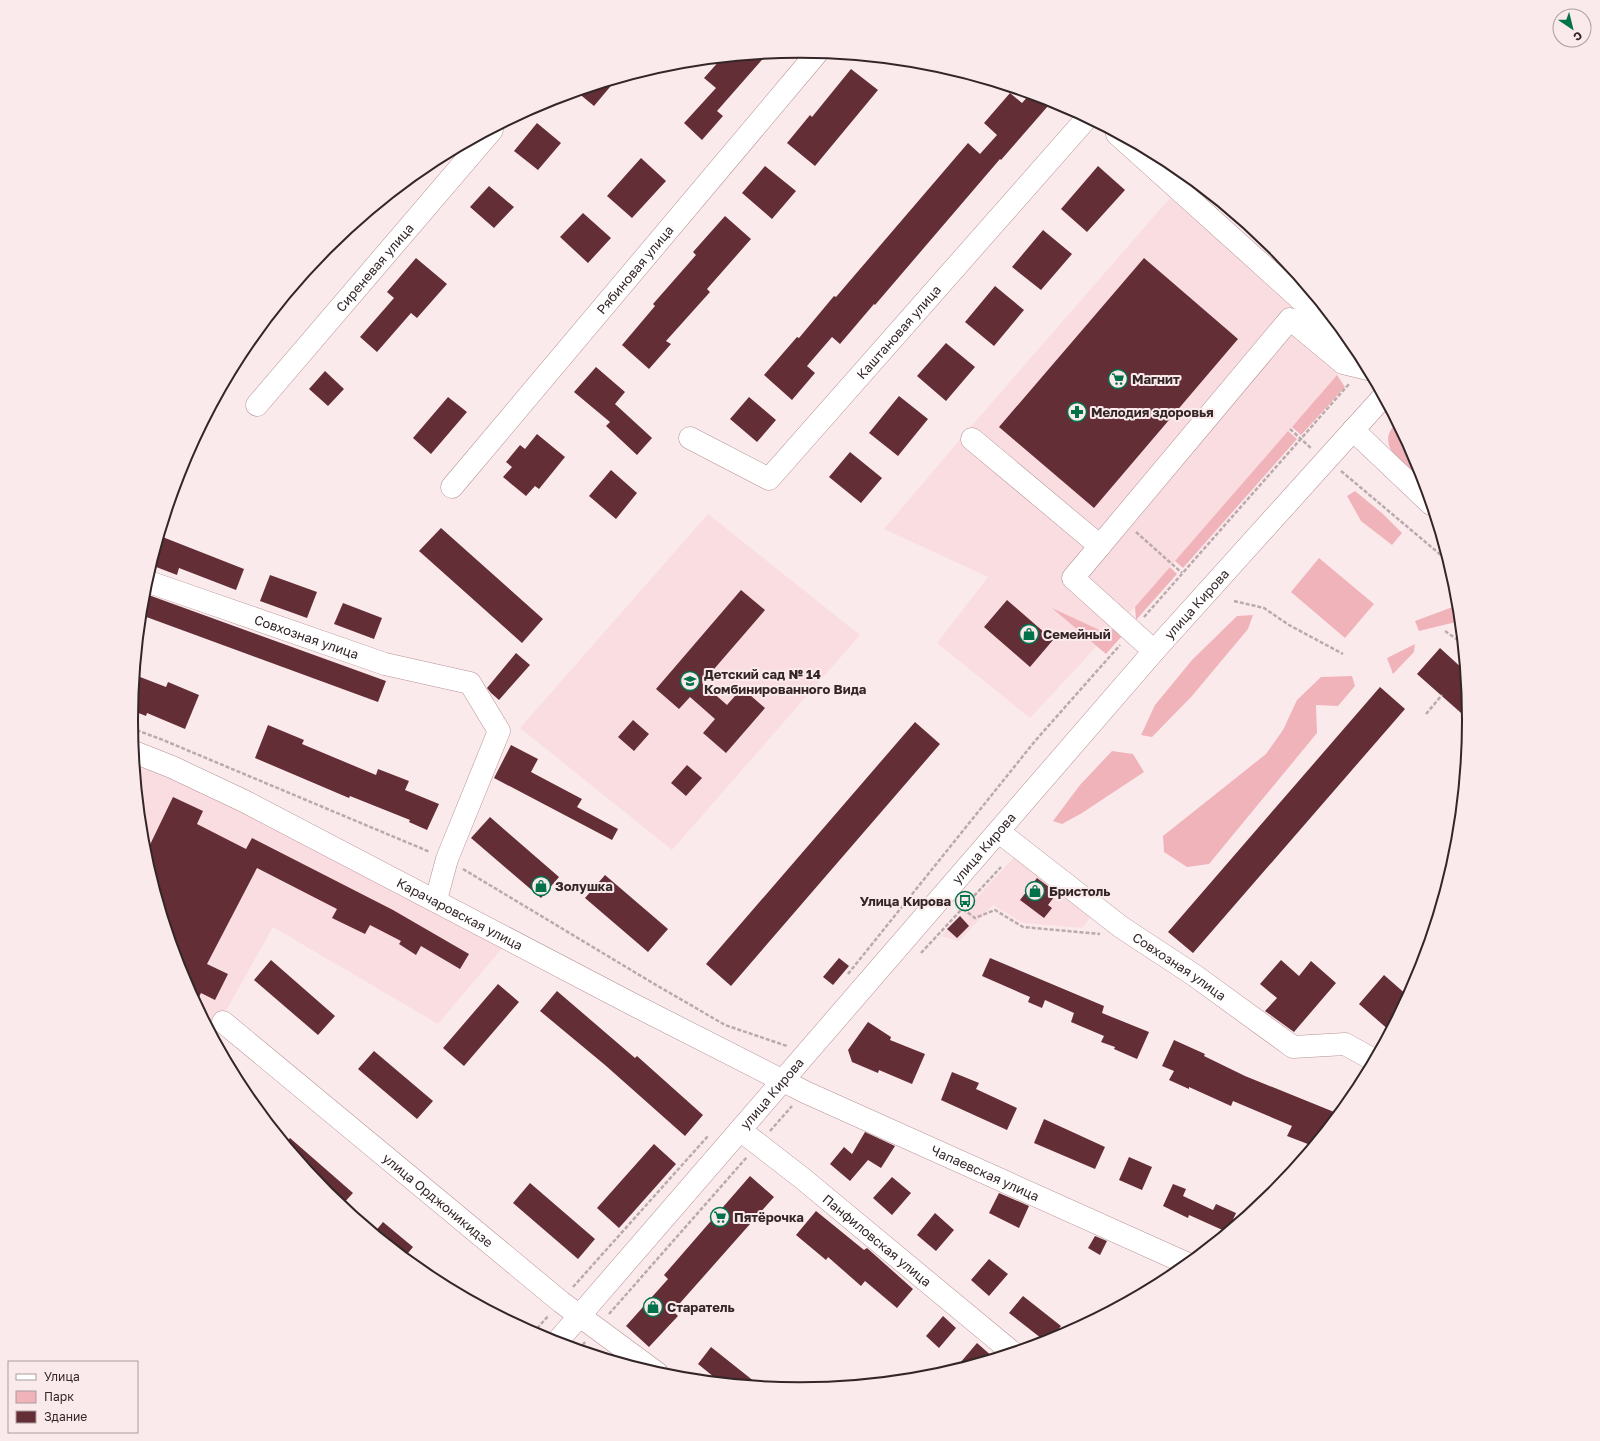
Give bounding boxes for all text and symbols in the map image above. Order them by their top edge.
north arrow [1552,8,1592,48]
text: С [1571,29,1585,44]
street label: Сиреневая улица [332,220,417,315]
street label: Рябиновая улица [593,222,677,317]
street label: Каштановая улица [853,282,944,382]
supermarket icon: Магнит [1107,368,1129,390]
place label: Магнит [1132,371,1180,387]
pharmacy icon: Мелодия здоровья [1066,401,1088,423]
place label: Мелодия здоровья [1091,404,1214,420]
street label: улица Кирова [1161,566,1232,642]
street label: Совхозная улица [252,611,361,662]
shop icon: Семейный [1018,623,1040,645]
place label: Семейный [1043,626,1111,642]
place label: Детский сад № 14 Комбинированного Вида [704,666,867,697]
school or university icon: Детский сад № 14 Комбинированного Вида [679,670,701,692]
street label: улица Кирова [948,809,1019,887]
street label: Карачаровская улица [394,874,526,953]
shop icon: Золушка [530,875,552,897]
place label: Золушка [555,878,613,894]
shop icon: Бристоль [1024,880,1046,902]
place label: Бристоль [1049,883,1110,899]
bus stop icon: Улица Кирова [954,890,976,912]
place label: Улица Кирова [860,893,951,909]
street label: Совхозная улица [1130,929,1229,1004]
street label: улица Кирова [737,1054,807,1132]
street label: Чапаевская улица [929,1142,1042,1204]
street label: улица Орджоникидзе [379,1150,496,1250]
street label: Панфиловская улица [820,1191,935,1290]
supermarket icon: Пятёрочка [709,1206,731,1228]
place label: Пятёрочка [734,1209,804,1225]
shop icon: Старатель [642,1296,664,1318]
place label: Старатель [667,1299,735,1315]
legend [8,1361,138,1433]
text: Улица [44,1369,80,1384]
text: Парк [44,1389,74,1404]
text: Здание [44,1409,87,1424]

